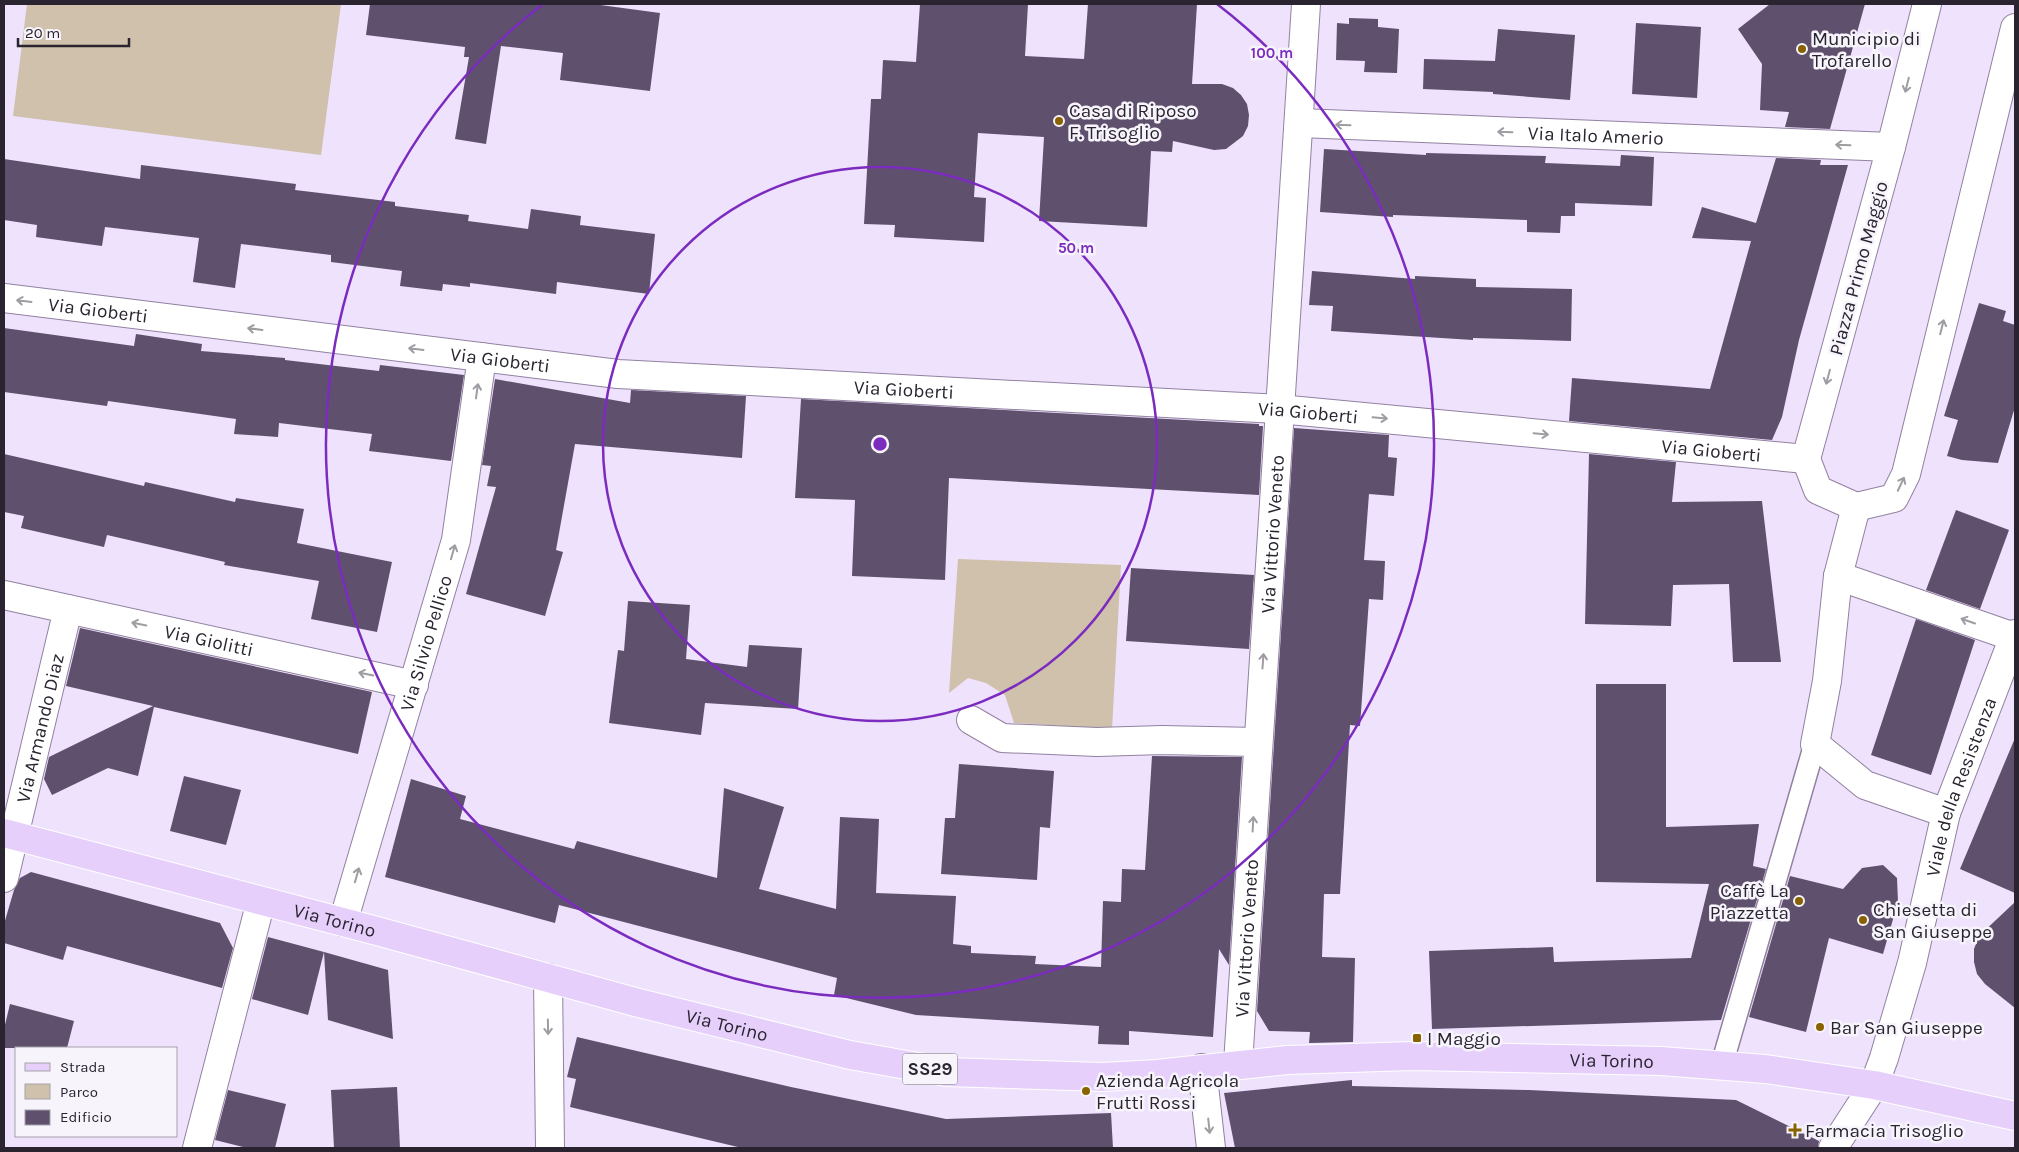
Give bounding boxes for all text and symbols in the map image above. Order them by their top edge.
scale bar [18,15,129,47]
text: 20 m [25,24,60,42]
place label: Municipio di Trofarello [1812,28,1921,72]
marker: Municipio di Trofarello [1796,43,1808,55]
text: 100 m [1251,44,1293,62]
one-way arrow [1902,76,1911,92]
place label: Casa di Riposo F. Trisoglio [1069,100,1197,144]
marker: Casa di Riposo F. Trisoglio [1053,115,1065,127]
one-way arrow [1335,120,1352,130]
street label: Via Italo Amerio [1527,122,1664,150]
one-way arrow [1498,127,1514,136]
one-way arrow [1835,141,1851,150]
street label: Piazza Primo Maggio [1825,179,1893,358]
text: 50 m [1058,239,1094,257]
street label: Via Gioberti [47,294,149,328]
one-way arrow [17,296,33,306]
one-way arrow [1938,320,1947,336]
one-way arrow [247,324,263,334]
street label: Via Gioberti [449,343,551,377]
one-way arrow [409,344,425,354]
one-way arrow [1823,369,1833,385]
street label: Via Gioberti [853,376,955,404]
one-way arrow [473,384,483,400]
street label: Via Gioberti [1258,398,1359,428]
one-way arrow [1371,414,1387,423]
one-way arrow [1533,429,1549,439]
centre of rings [871,435,889,453]
street label: Via Gioberti [1660,435,1762,467]
street label: Via Vittorio Veneto [1257,454,1289,614]
one-way arrow [1896,477,1906,492]
one-way arrow [448,544,458,560]
street label: Via Silvio Pellico [396,573,457,714]
one-way arrow [1961,616,1977,625]
one-way arrow [131,619,147,629]
street label: Via Giolitti [162,621,256,661]
street label: Via Armando Diaz [12,652,69,805]
one-way arrow [1258,654,1267,670]
one-way arrow [358,669,374,678]
street label: Viale della Resistenza [1922,694,2002,879]
one-way arrow [1248,816,1257,832]
street label: Via Vittorio Veneto [1231,859,1263,1018]
one-way arrow [353,868,363,884]
place label: Caffè La Piazzetta [1710,880,1789,924]
marker: Caffè La Piazzetta [1793,895,1805,907]
place label: Chiesetta di San Giuseppe [1873,899,1992,943]
street label: Via Torino [291,900,378,942]
marker: Chiesetta di San Giuseppe [1857,914,1869,926]
street label: Via Torino [683,1005,770,1046]
place label: Bar San Giuseppe [1830,1017,1983,1039]
one-way arrow [544,1019,553,1035]
marker: Bar San Giuseppe [1814,1021,1826,1033]
place label: I Maggio [1427,1028,1501,1050]
marker: I Maggio [1411,1032,1423,1044]
legend [15,1047,178,1137]
street label: Via Torino [1569,1049,1654,1073]
road number: SS29 [902,1054,958,1084]
text: Strada [60,1058,106,1076]
place label: Azienda Agricola Frutti Rossi [1096,1070,1239,1114]
text: Parco [60,1083,98,1101]
marker: Azienda Agricola Frutti Rossi [1080,1085,1092,1097]
text: Edificio [60,1108,112,1126]
one-way arrow [1204,1117,1214,1133]
place label: Farmacia Trisoglio [1805,1120,1964,1142]
marker: Farmacia Trisoglio [1789,1124,1801,1136]

